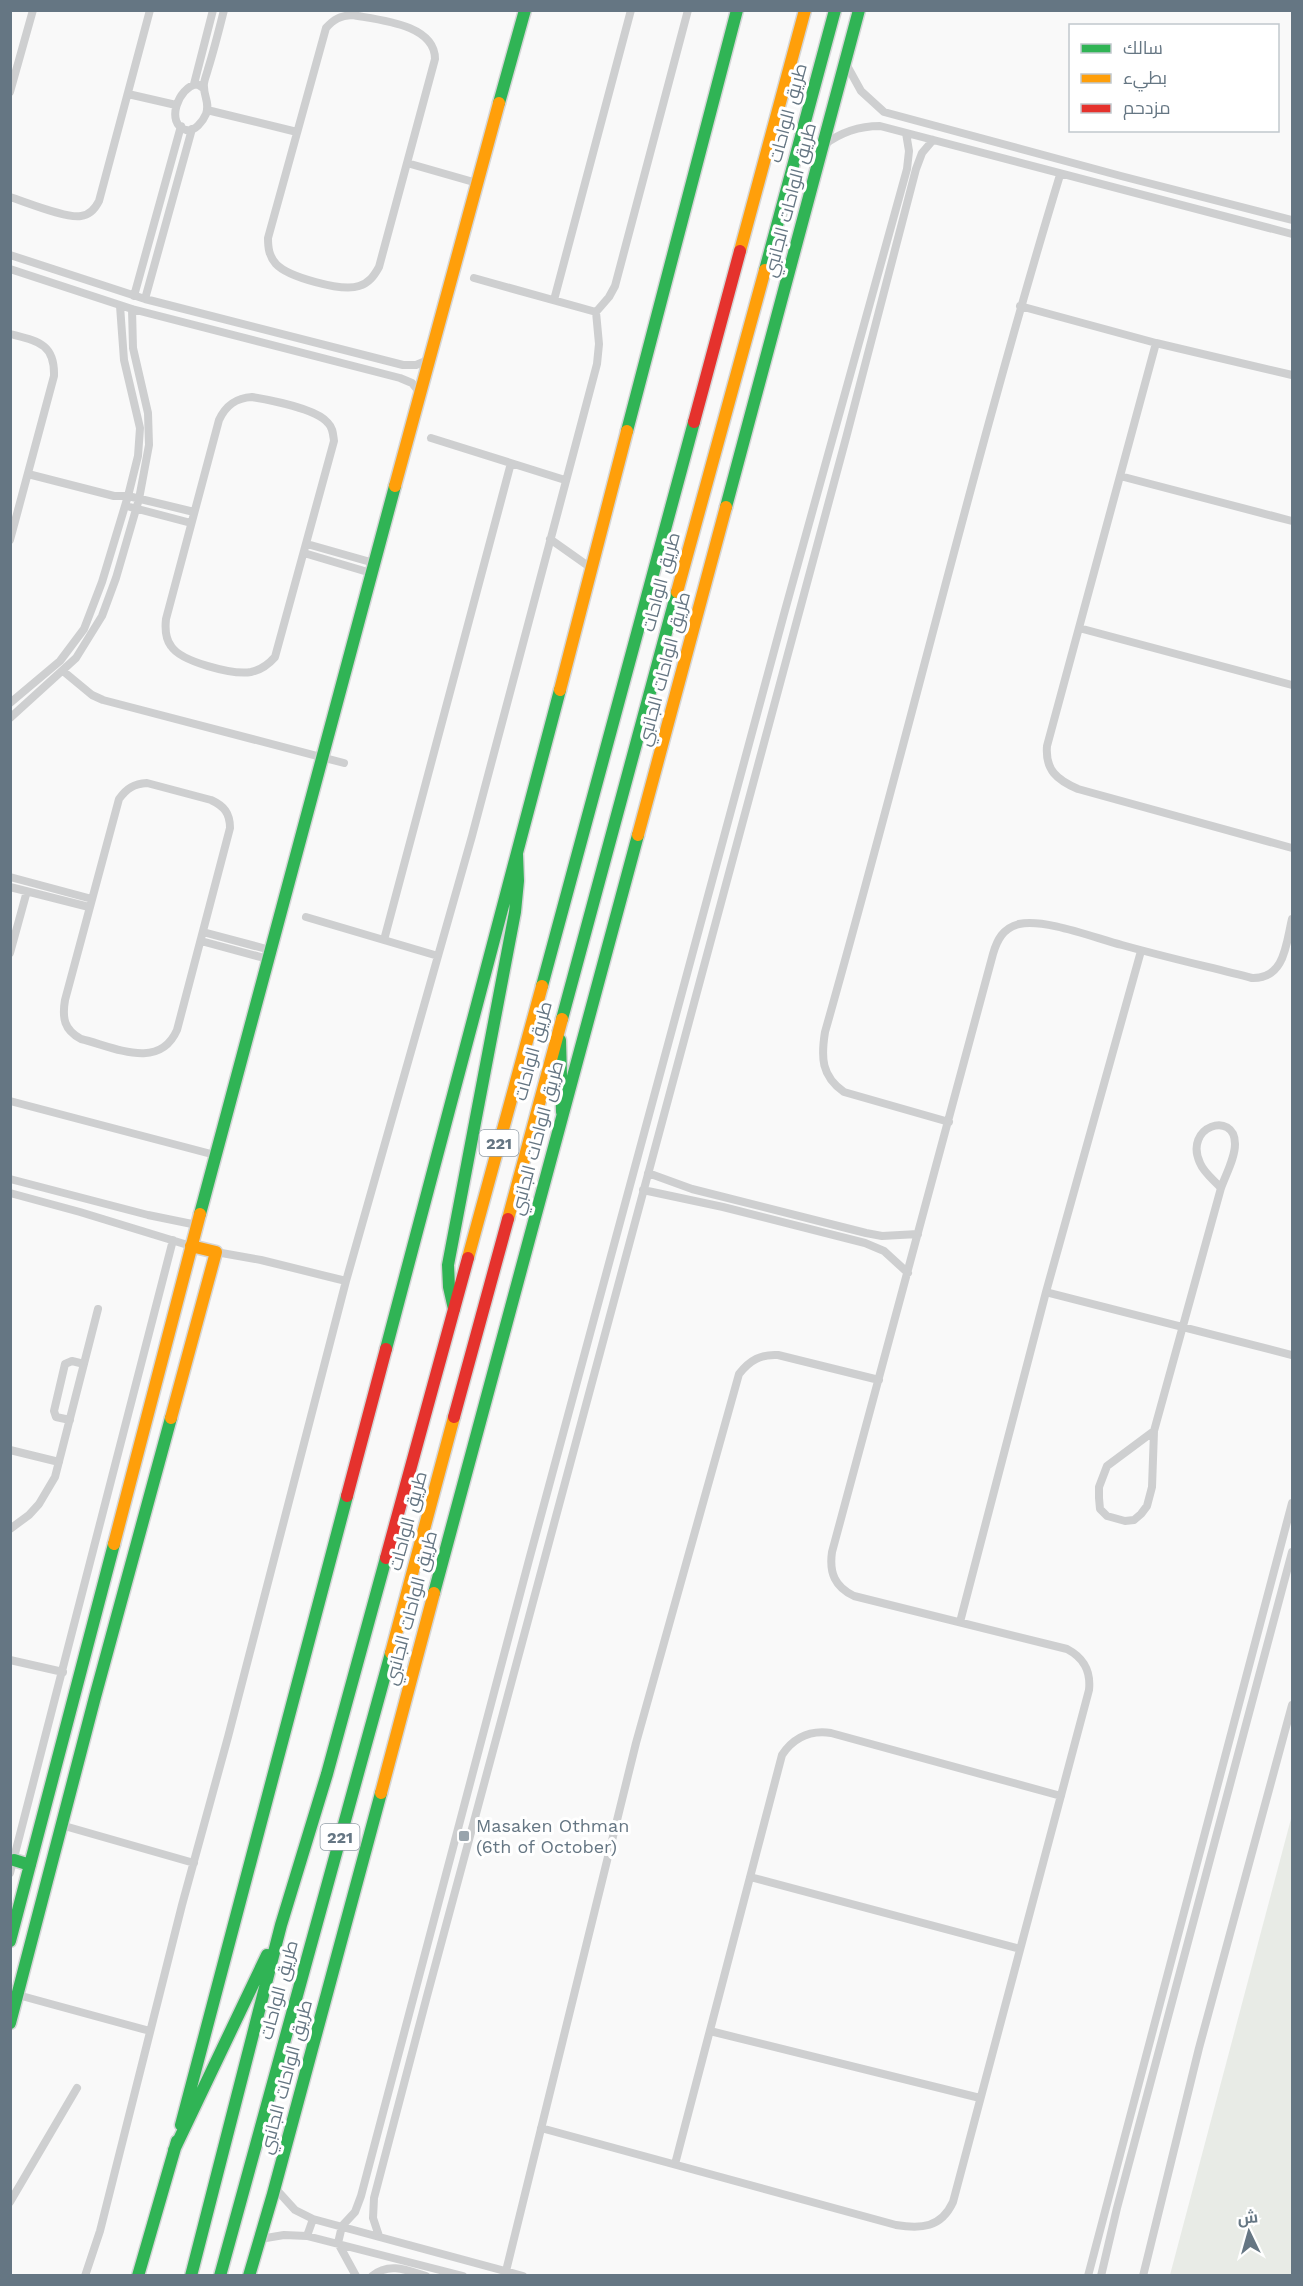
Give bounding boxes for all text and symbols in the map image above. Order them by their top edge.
legend [1069,24,1279,132]
text: سالك [1123,37,1163,58]
street label: طريق الواحات [764,61,813,165]
text: بطيء [1123,67,1167,92]
text: مزدحم [1123,97,1171,120]
street label: طريق الواحات الجانبي [759,120,824,280]
street label: طريق الواحات [637,530,686,634]
street label: طريق الواحات الجانبي [633,589,698,749]
street label: طريق الواحات [509,999,558,1103]
street label: طريق الواحات الجانبي [506,1058,571,1218]
road number: 221 [480,1130,518,1156]
street label: طريق الواحات [384,1469,433,1573]
street label: طريق الواحات الجانبي [380,1528,445,1688]
place label: Masaken Othman (6th of October) [476,1815,629,1857]
road number: 221 [320,1824,360,1850]
marker: Masaken Othman (6th of October) [457,1829,471,1843]
street label: طريق الواحات [255,1938,304,2042]
street label: طريق الواحات الجانبي [255,1997,320,2157]
north arrow [1219,2202,1279,2262]
text: ش [1237,2207,1259,2228]

